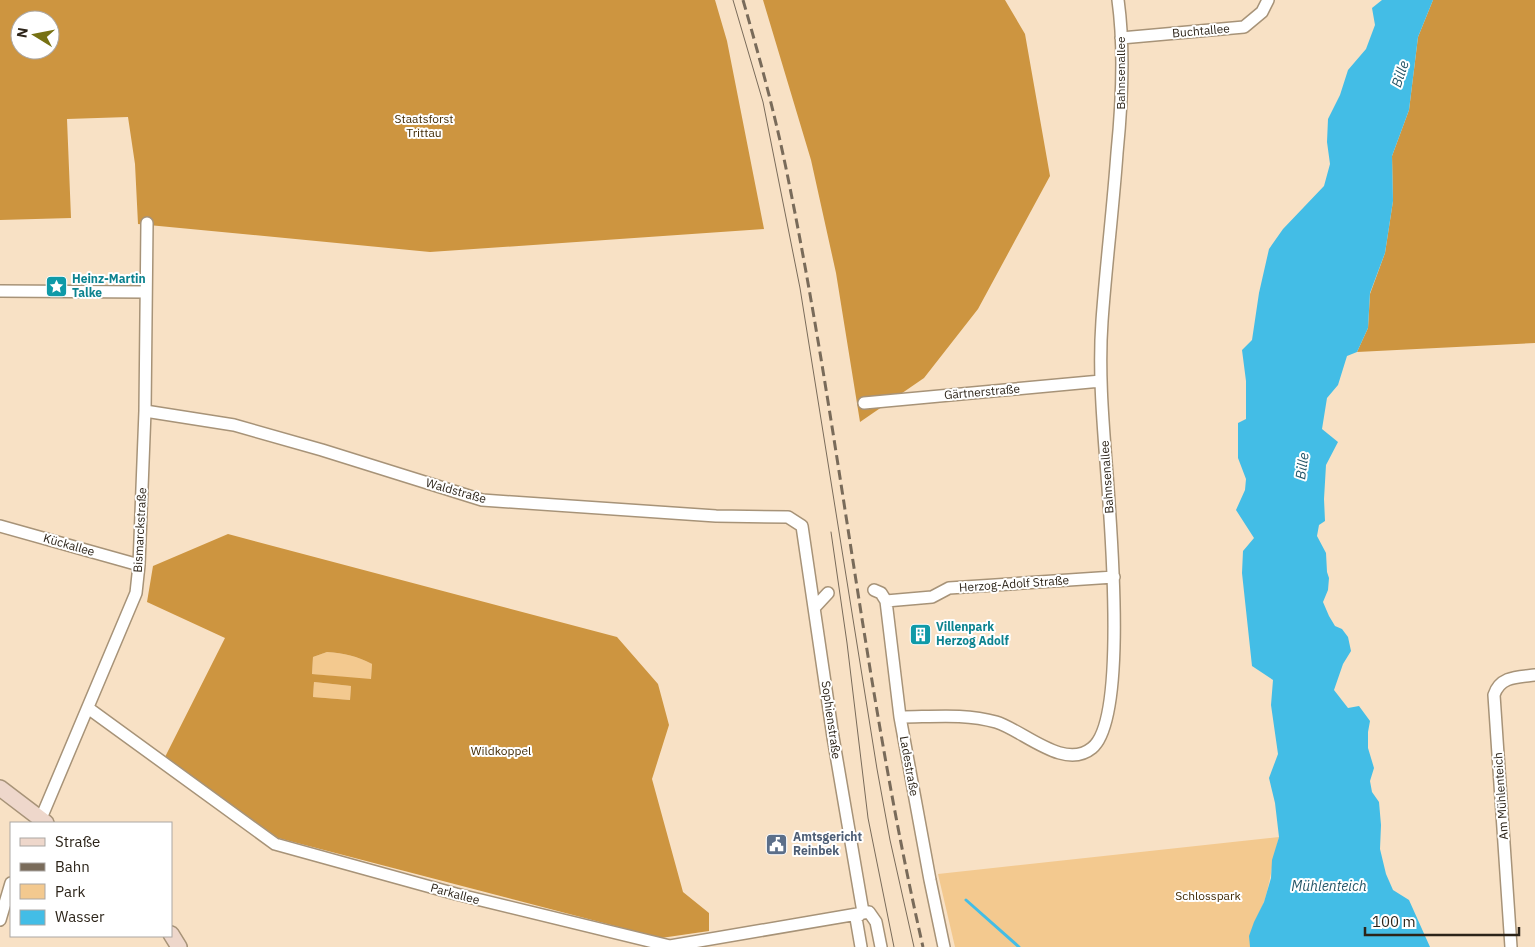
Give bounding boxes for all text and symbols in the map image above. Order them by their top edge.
north arrow [10,10,60,60]
street label: Buchtallee [1172,20,1231,40]
text: N [12,26,32,39]
street label: Bahnsenallee [1113,36,1128,110]
water label: Bille [1387,58,1413,90]
park label: Staatsforst Trittau [395,111,453,140]
place label: Heinz-Martin Talke [72,271,146,300]
place icon: Heinz-Martin Talke [44,274,68,298]
street label: Gärtnerstraße [943,381,1021,402]
street label: Bahnsenallee [1096,440,1117,514]
water label: Bille [1291,451,1313,481]
street label: Waldstraße [424,475,488,506]
street label: Bismarckstraße [130,487,149,573]
street label: Kückallee [42,530,97,559]
street label: Herzog-Adolf Straße [959,572,1070,595]
place label: Villenpark Herzog Adolf [936,619,1009,648]
building icon: Villenpark Herzog Adolf [908,622,932,646]
street label: Sophienstraße [819,680,844,760]
street label: Ladestraße [897,735,922,798]
park label: Wildkoppel [471,743,531,758]
street label: Am Mühlenteich [1490,752,1511,840]
legend [10,822,172,937]
place label: Amtsgericht Reinbek [793,829,863,858]
text: Straße [55,832,100,851]
public building icon: Amtsgericht Reinbek [765,832,789,856]
text: Bahn [55,857,90,876]
water label: Mühlenteich [1291,877,1367,895]
street label: Parkallee [429,880,482,907]
text: Park [55,882,85,901]
park label: Schlosspark [1175,888,1241,903]
scale bar [1365,904,1519,936]
text: Wasser [55,907,105,926]
text: 100 m [1372,912,1416,931]

